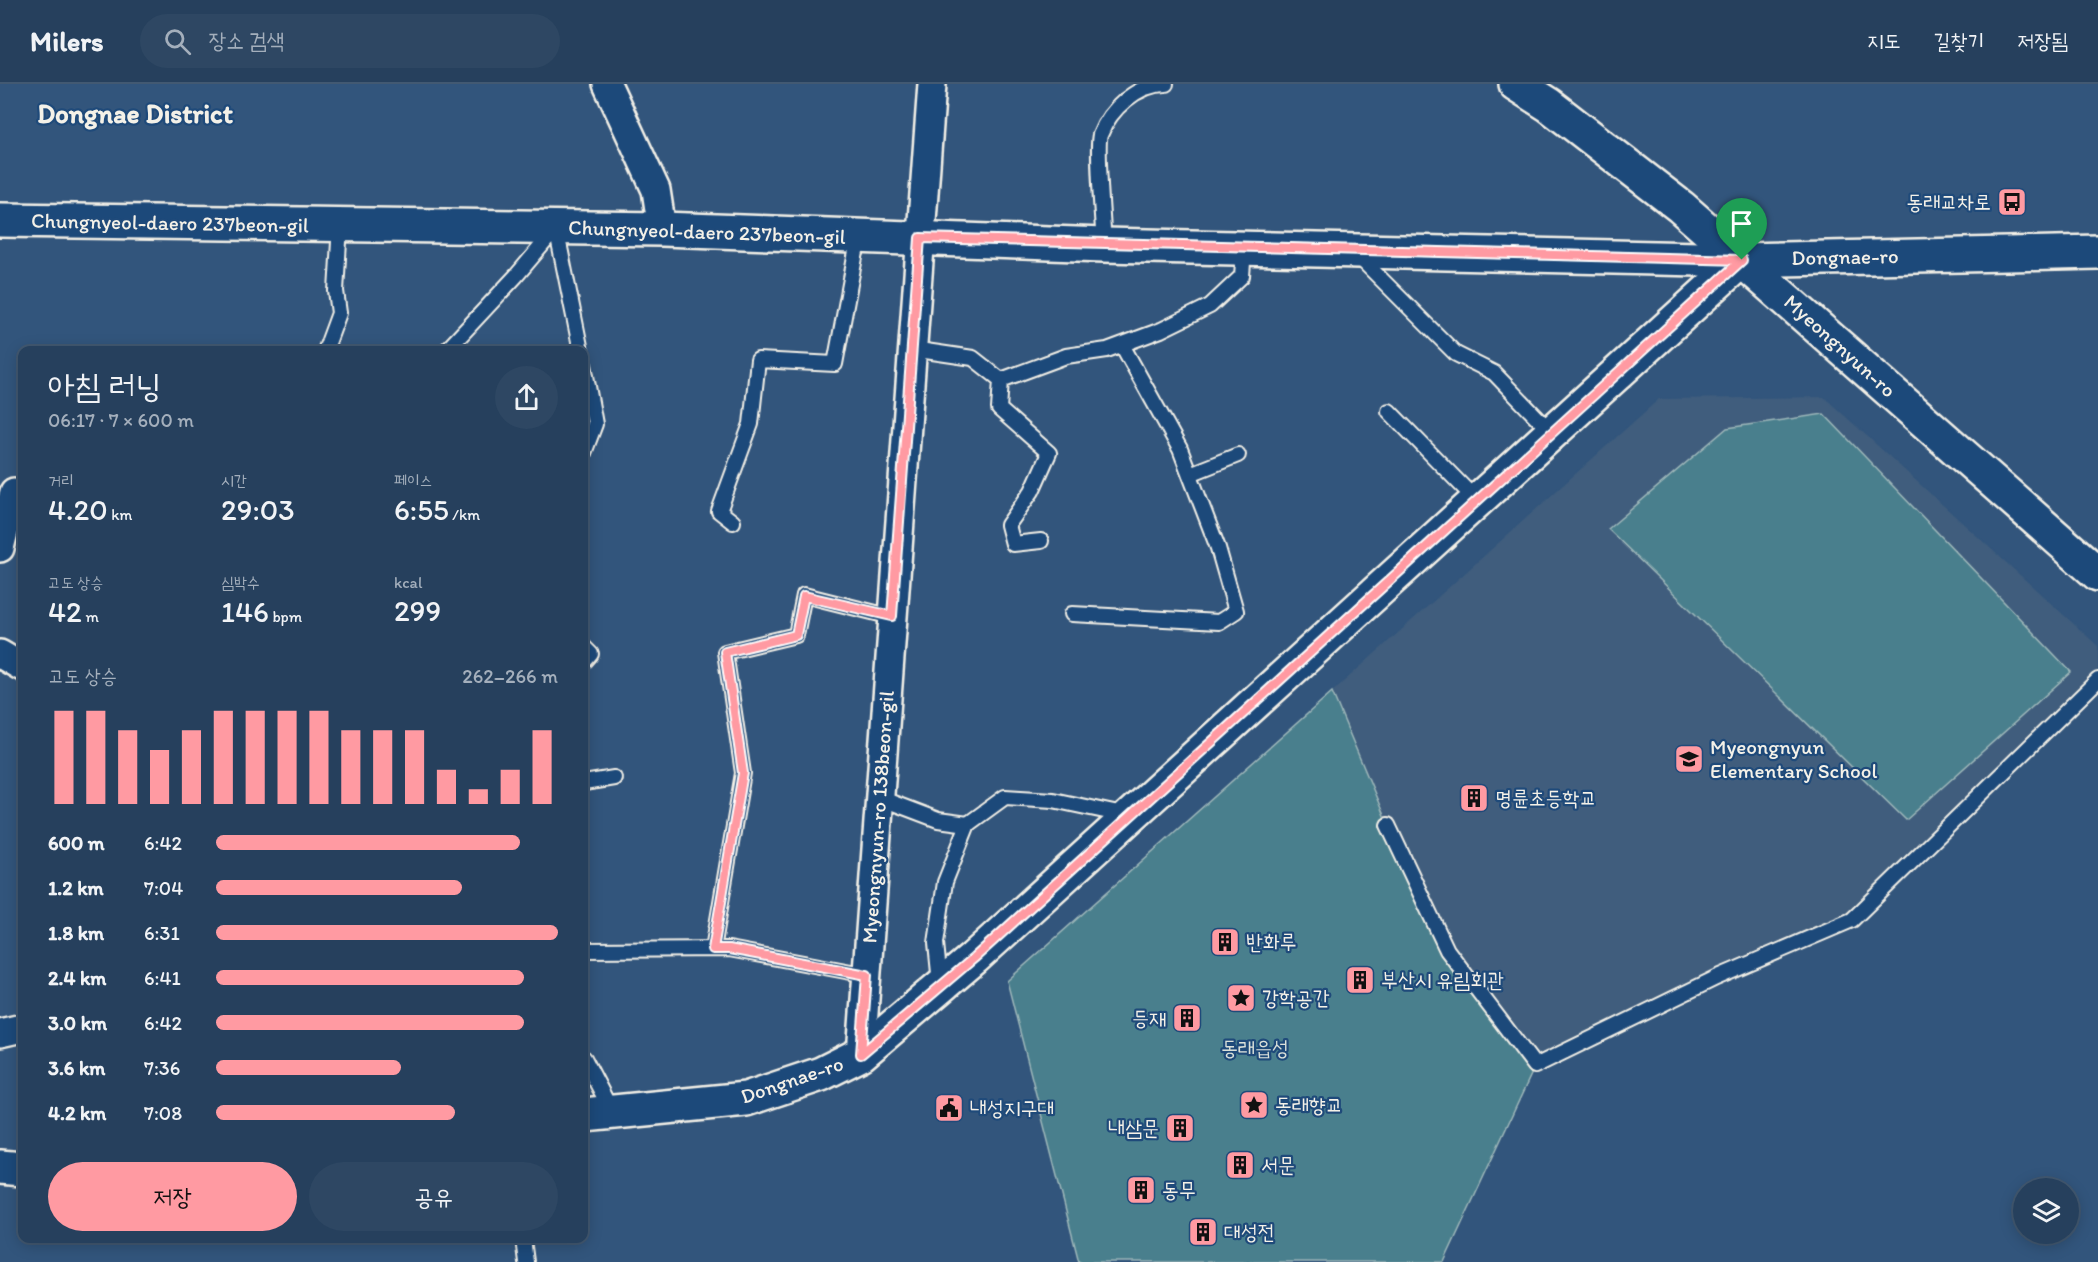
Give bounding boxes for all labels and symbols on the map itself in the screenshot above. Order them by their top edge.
district label: Dongnae District [37,97,234,130]
bus stop icon: 동래교차로 [1996,186,2028,218]
place label: 동래교차로 [1907,189,1991,214]
pin [1716,198,1767,260]
street label: Chungnyeol-daero 237beon-gil [31,208,309,237]
street label: Chungnyeol-daero 237beon-gil [568,214,846,249]
street label: Dongnae-ro [1791,243,1899,270]
street label: Myeongnyun-ro [1779,289,1901,402]
street label: Myeongnyun-ro 138beon-gil [856,690,899,944]
place label: Myeongnyun Elementary School [1710,734,1878,783]
school or university icon: Myeongnyun Elementary School [1673,743,1705,775]
building icon: 명륜초등학교 [1458,782,1490,814]
place label: 명륜초등학교 [1495,785,1596,810]
building icon: 반화루 [1209,926,1241,958]
place label: 반화루 [1246,929,1297,954]
building icon: 부산시 유림회관 [1344,964,1376,996]
place label: 부산시 유림회관 [1381,967,1504,992]
place icon: 강학공간 [1225,982,1257,1014]
place label: 강학공간 [1262,985,1330,1010]
building icon: 등재 [1171,1002,1203,1034]
place label: 등재 [1132,1005,1166,1030]
park label: 동래읍성 [1221,1035,1289,1060]
street label: Dongnae-ro [737,1050,847,1109]
place icon: 동래향교 [1238,1089,1270,1121]
public building icon: 내성지구대 [933,1092,965,1124]
place label: 동래향교 [1275,1092,1343,1117]
place label: 내성지구대 [970,1095,1055,1120]
building icon: 내삼문 [1164,1112,1196,1144]
place label: 내삼문 [1108,1115,1159,1140]
building icon: 서문 [1224,1149,1256,1181]
place label: 서문 [1261,1152,1295,1177]
building icon: 동무 [1125,1174,1157,1206]
place label: 동무 [1162,1177,1196,1202]
building icon: 대성전 [1187,1216,1219,1248]
place label: 대성전 [1224,1219,1275,1244]

